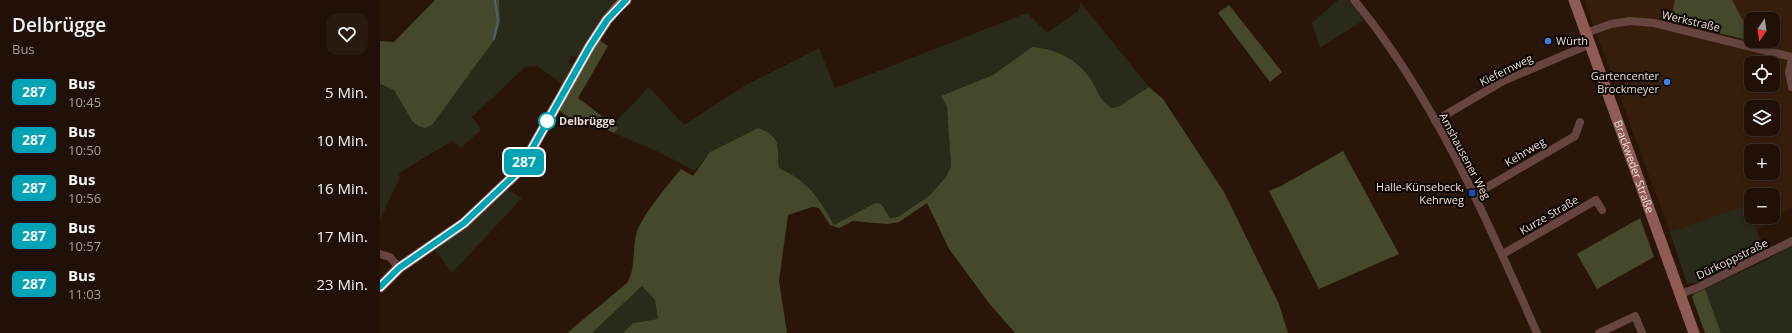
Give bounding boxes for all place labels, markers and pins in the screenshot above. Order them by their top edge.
place label: Würth [1556,33,1588,48]
marker: Würth [1543,36,1553,46]
place label: Gartencenter Brockmeyer [1591,68,1660,96]
marker: Gartencenter Brockmeyer [1662,77,1672,87]
marker: Delbrügge [538,112,556,130]
place label: Delbrügge [559,113,616,128]
place label: Halle-Künsebeck, Kehrweg [1376,179,1464,207]
marker: Halle-Künsebeck, Kehrweg [1467,188,1477,198]

